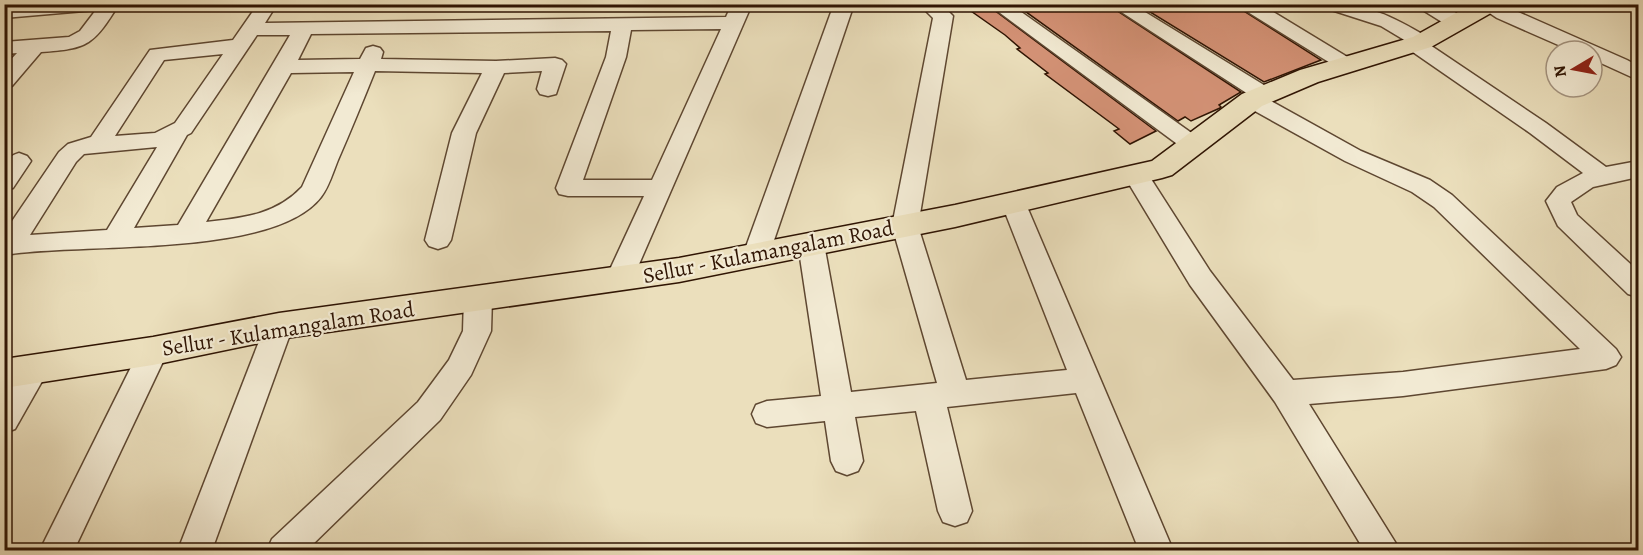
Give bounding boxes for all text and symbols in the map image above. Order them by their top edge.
north arrow [1544,39,1604,99]
text: N [1548,63,1572,79]
street label: Sellur - Kulamangalam Road [640,213,896,291]
street label: Sellur - Kulamangalam Road [160,294,417,364]

